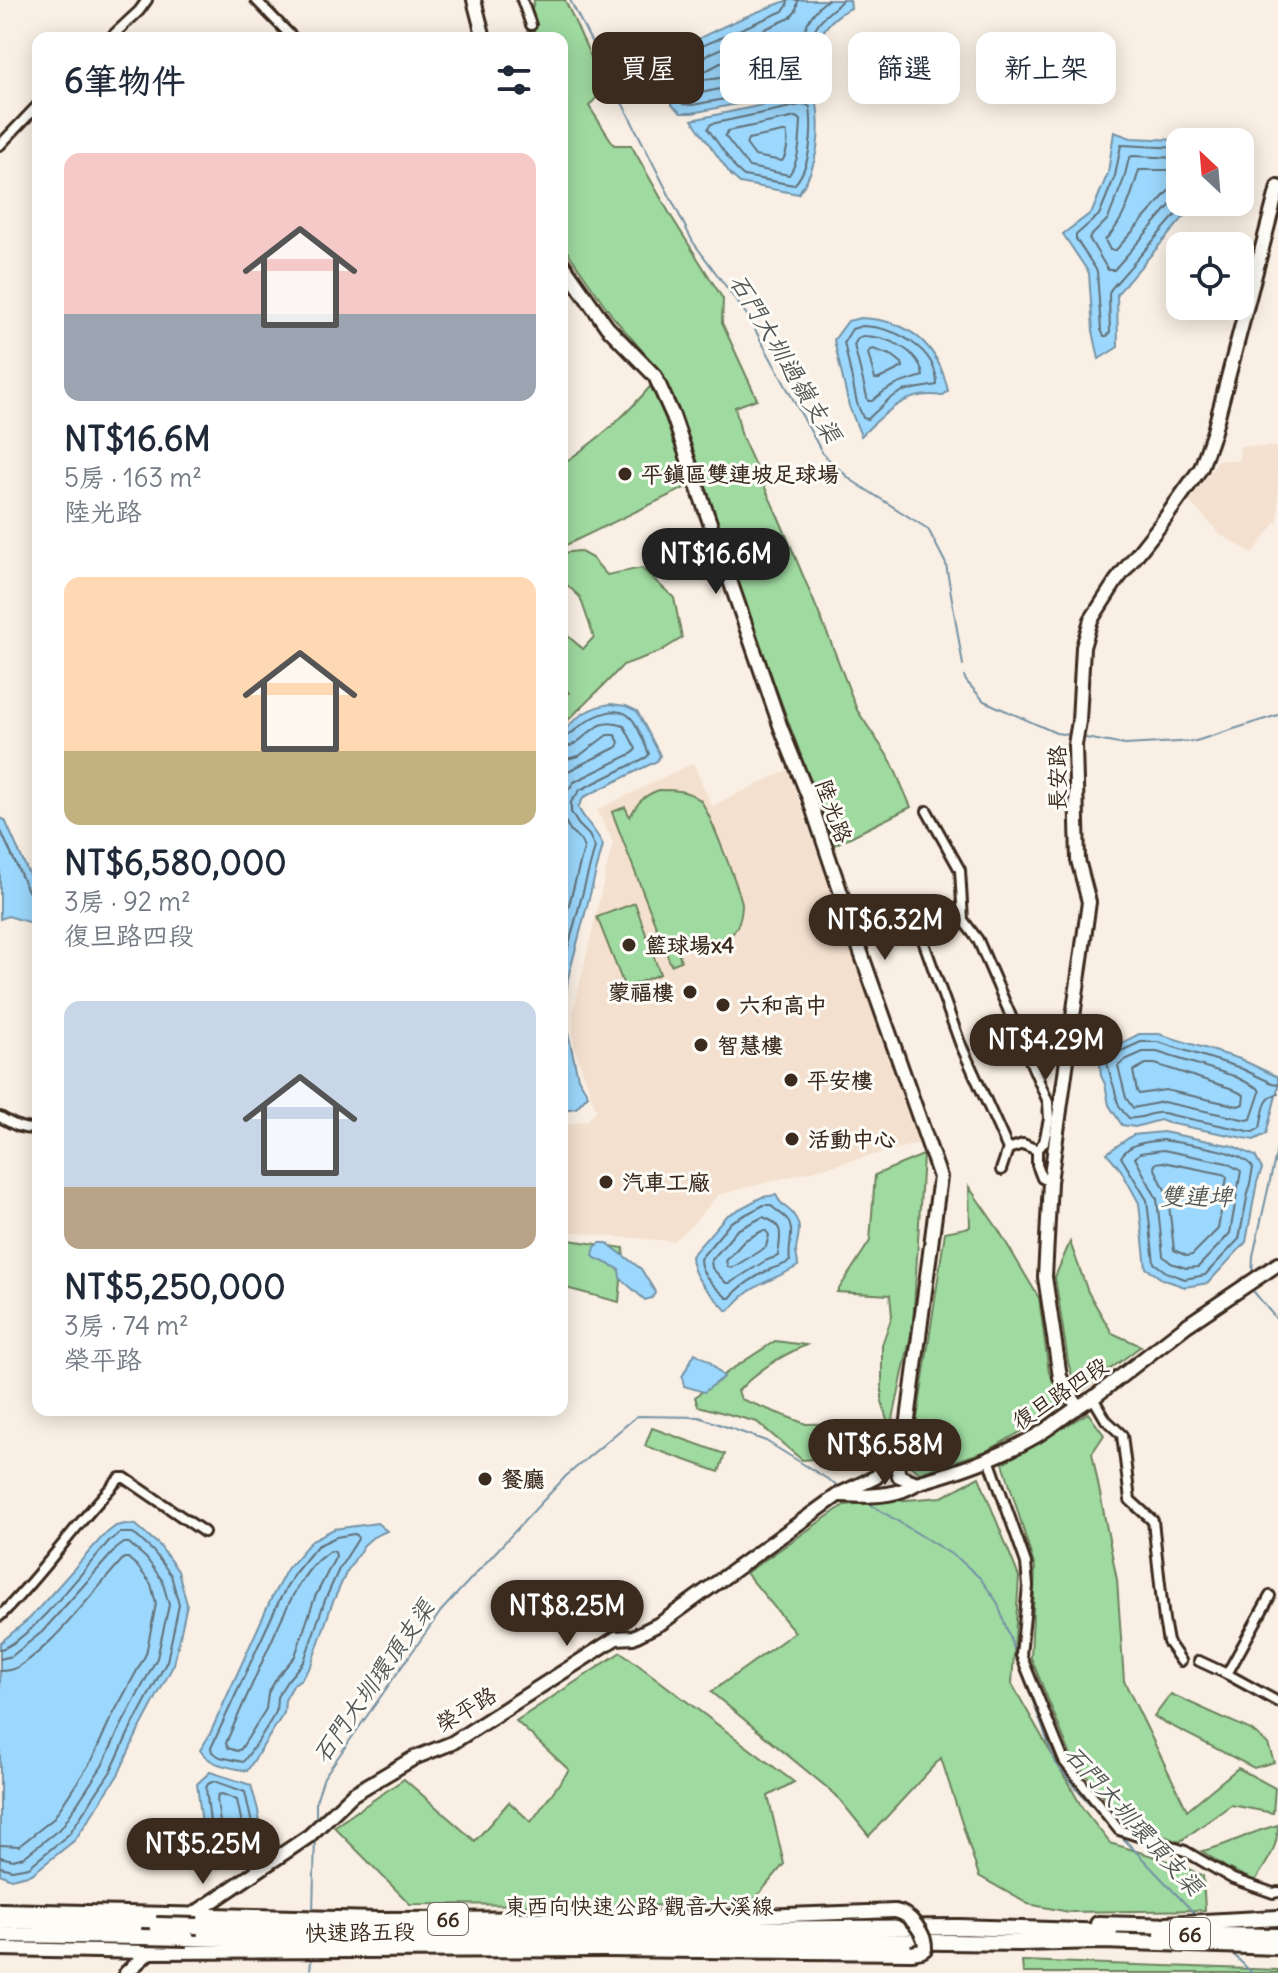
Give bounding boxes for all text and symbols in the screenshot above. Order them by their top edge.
chip: 買屋 [592,32,704,104]
chip: 租屋 [720,32,832,104]
chip: 篩選 [848,32,960,104]
chip: 新上架 [976,32,1116,104]
icon: filters [492,58,536,102]
text: 6筆物件 [64,59,186,102]
north arrow [1166,128,1254,216]
map controls [1166,128,1254,320]
icon: home [228,205,372,349]
button: locate [1166,232,1254,320]
water label: 石門大圳過嶺支渠 [724,268,849,450]
text: NT$16.6M [64,417,211,460]
place label: 平鎮區雙連坡足球場 [641,460,839,488]
text: 5房 · 163 m² [64,461,202,494]
marker: 平鎮區雙連坡足球場 [616,465,634,483]
text: 陸光路 [64,495,142,528]
pin: NT$16.6M [633,528,799,596]
text: NT$16.6M [660,537,772,570]
icon: home [228,629,372,773]
street label: 長安路 [1043,745,1071,811]
street label: 陸光路 [810,775,858,847]
text: NT$6,580,000 [64,841,287,884]
text: 3房 · 92 m² [64,885,191,918]
pin: NT$6.32M [802,894,968,962]
text: NT$6.32M [827,903,943,936]
text: 復旦路四段 [64,919,194,952]
place label: 籃球場x4 [645,931,735,959]
marker: 籃球場x4 [620,936,638,954]
place label: 蒙福樓 [608,978,674,1006]
marker: 蒙福樓 [681,983,699,1001]
place label: 六和高中 [739,991,827,1019]
marker: 六和高中 [714,996,732,1014]
pin: NT$4.29M [963,1014,1129,1082]
text: NT$4.29M [988,1023,1104,1056]
place label: 智慧樓 [717,1031,783,1059]
marker: 智慧樓 [692,1036,710,1054]
icon: home [228,1053,372,1197]
place label: 平安樓 [807,1066,873,1094]
marker: 平安樓 [782,1071,800,1089]
place label: 活動中心 [808,1125,896,1153]
marker: 活動中心 [783,1130,801,1148]
place label: 汽車工廠 [622,1168,710,1196]
marker: 汽車工廠 [597,1173,615,1191]
water label: 雙連埤 [1160,1181,1234,1211]
text: NT$5,250,000 [64,1265,286,1308]
text: 3房 · 74 m² [64,1309,189,1342]
text: 榮平路 [64,1343,142,1376]
street label: 復旦路四段 [1007,1351,1113,1435]
pin: NT$6.58M [802,1419,968,1487]
text: NT$6.58M [826,1428,944,1461]
place label: 餐廳 [501,1465,545,1493]
marker: 餐廳 [476,1470,494,1488]
pin: NT$8.25M [484,1580,650,1648]
text: NT$8.25M [509,1589,625,1622]
water label: 石門大圳環頂支渠 [306,1592,441,1768]
street label: 榮平路 [430,1680,502,1738]
water label: 石門大圳環頂支渠 [1059,1739,1211,1903]
pin: NT$5.25M [120,1818,286,1886]
text: NT$5.25M [145,1827,261,1860]
street label: 東西向快速公路 觀音大溪線 [504,1892,774,1920]
road number: 66 [428,1903,468,1935]
street label: 快速路五段 [305,1917,415,1947]
road number: 66 [1170,1918,1210,1950]

